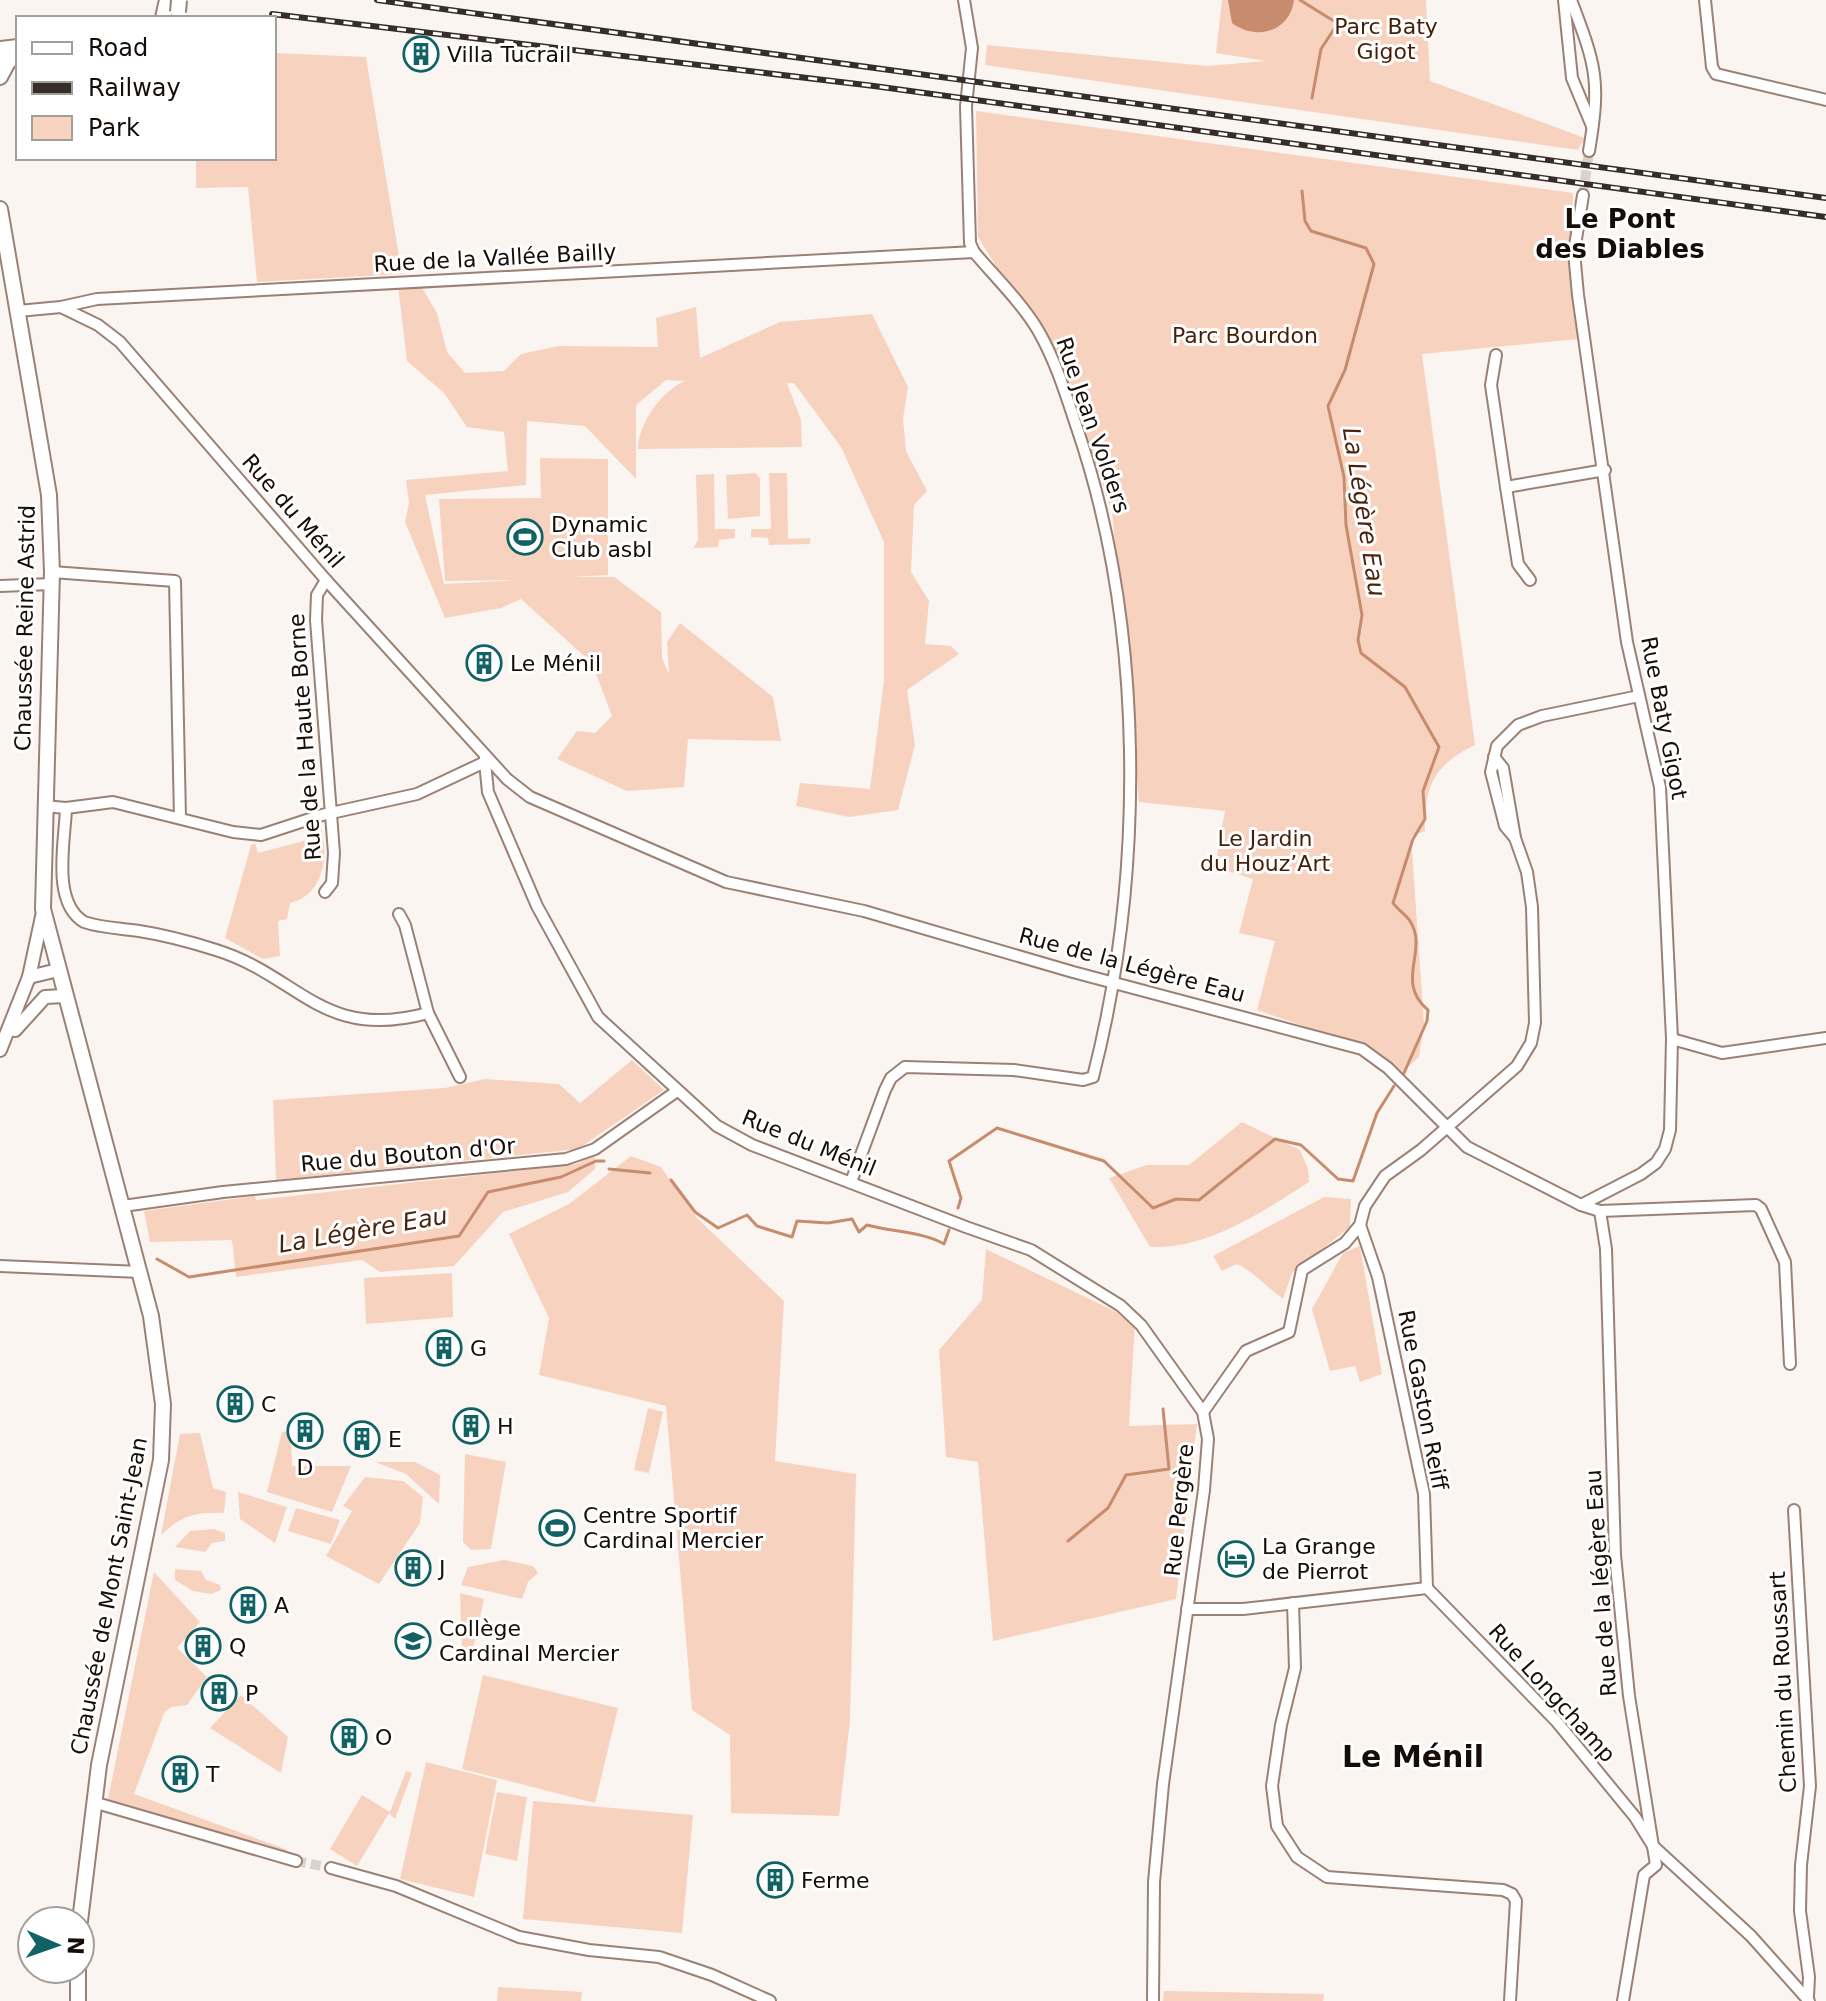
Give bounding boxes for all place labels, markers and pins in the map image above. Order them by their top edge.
building icon: Villa Tucrail [402,35,440,73]
place label: Villa Tucrail [447,42,571,67]
place label: Dynamic Club asbl [551,512,652,562]
sports icon: Dynamic Club asbl [506,518,544,556]
building icon: Le Ménil [465,644,503,682]
place label: Le Ménil [510,651,601,676]
building icon: G [425,1329,463,1367]
place label: G [470,1336,487,1361]
building icon: C [216,1385,254,1423]
place label: C [261,1392,276,1417]
building icon: H [452,1407,490,1445]
building icon: D [286,1412,324,1450]
place label: H [497,1414,514,1439]
building icon: E [343,1420,381,1458]
place label: E [388,1427,402,1452]
place label: D [297,1455,313,1480]
place label: Centre Sportif Cardinal Mercier [583,1503,764,1553]
sports icon: Centre Sportif Cardinal Mercier [538,1509,576,1547]
place label: La Grange de Pierrot [1262,1534,1376,1584]
hotel icon: La Grange de Pierrot [1217,1540,1255,1578]
building icon: J [394,1549,432,1587]
place label: J [437,1556,446,1581]
building icon: A [229,1586,267,1624]
place label: A [274,1593,289,1618]
place label: Collège Cardinal Mercier [439,1616,620,1666]
school or university icon: Collège Cardinal Mercier [394,1622,432,1660]
building icon: Q [184,1627,222,1665]
place label: Q [229,1634,246,1659]
building icon: P [200,1674,238,1712]
place label: P [245,1681,258,1706]
building icon: O [330,1718,368,1756]
place label: O [375,1725,392,1750]
building icon: T [161,1755,199,1793]
place label: T [205,1762,220,1787]
building icon: Ferme [756,1861,794,1899]
place label: Ferme [801,1868,870,1893]

